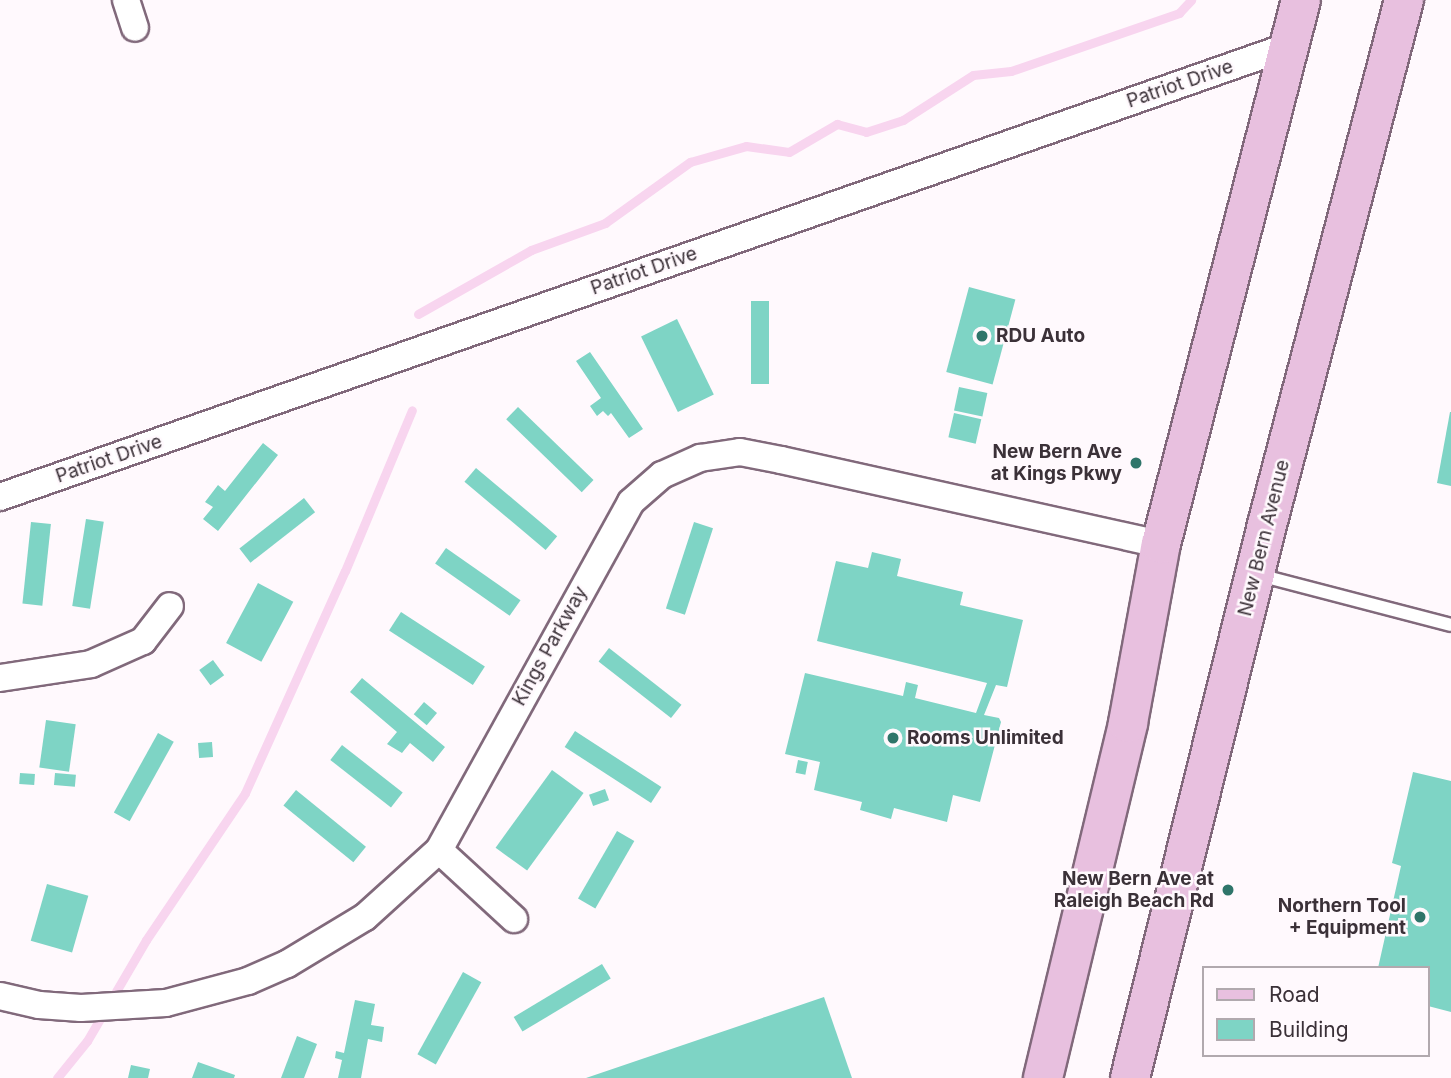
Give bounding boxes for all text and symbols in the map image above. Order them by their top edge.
street label: Patriot Drive [1124,55,1236,113]
street label: Patriot Drive [588,242,700,300]
place label: RDU Auto [996,325,1085,347]
marker: RDU Auto [974,328,990,344]
street label: Patriot Drive [53,430,165,488]
place label: New Bern Ave at Kings Pkwy [991,441,1122,485]
marker: New Bern Ave at Kings Pkwy [1128,455,1144,471]
street label: New Bern Avenue [1234,458,1294,618]
street label: Kings Parkway [508,582,592,710]
place label: Rooms Unlimited [907,727,1064,749]
marker: Rooms Unlimited [885,730,901,746]
place label: New Bern Ave at Raleigh Beach Rd [1054,868,1214,912]
marker: New Bern Ave at Raleigh Beach Rd [1220,882,1236,898]
place label: Northern Tool + Equipment [1278,895,1406,939]
marker: Northern Tool + Equipment [1412,909,1428,925]
legend [1202,966,1430,1057]
text: Road [1269,982,1320,1007]
text: Building [1269,1017,1349,1042]

